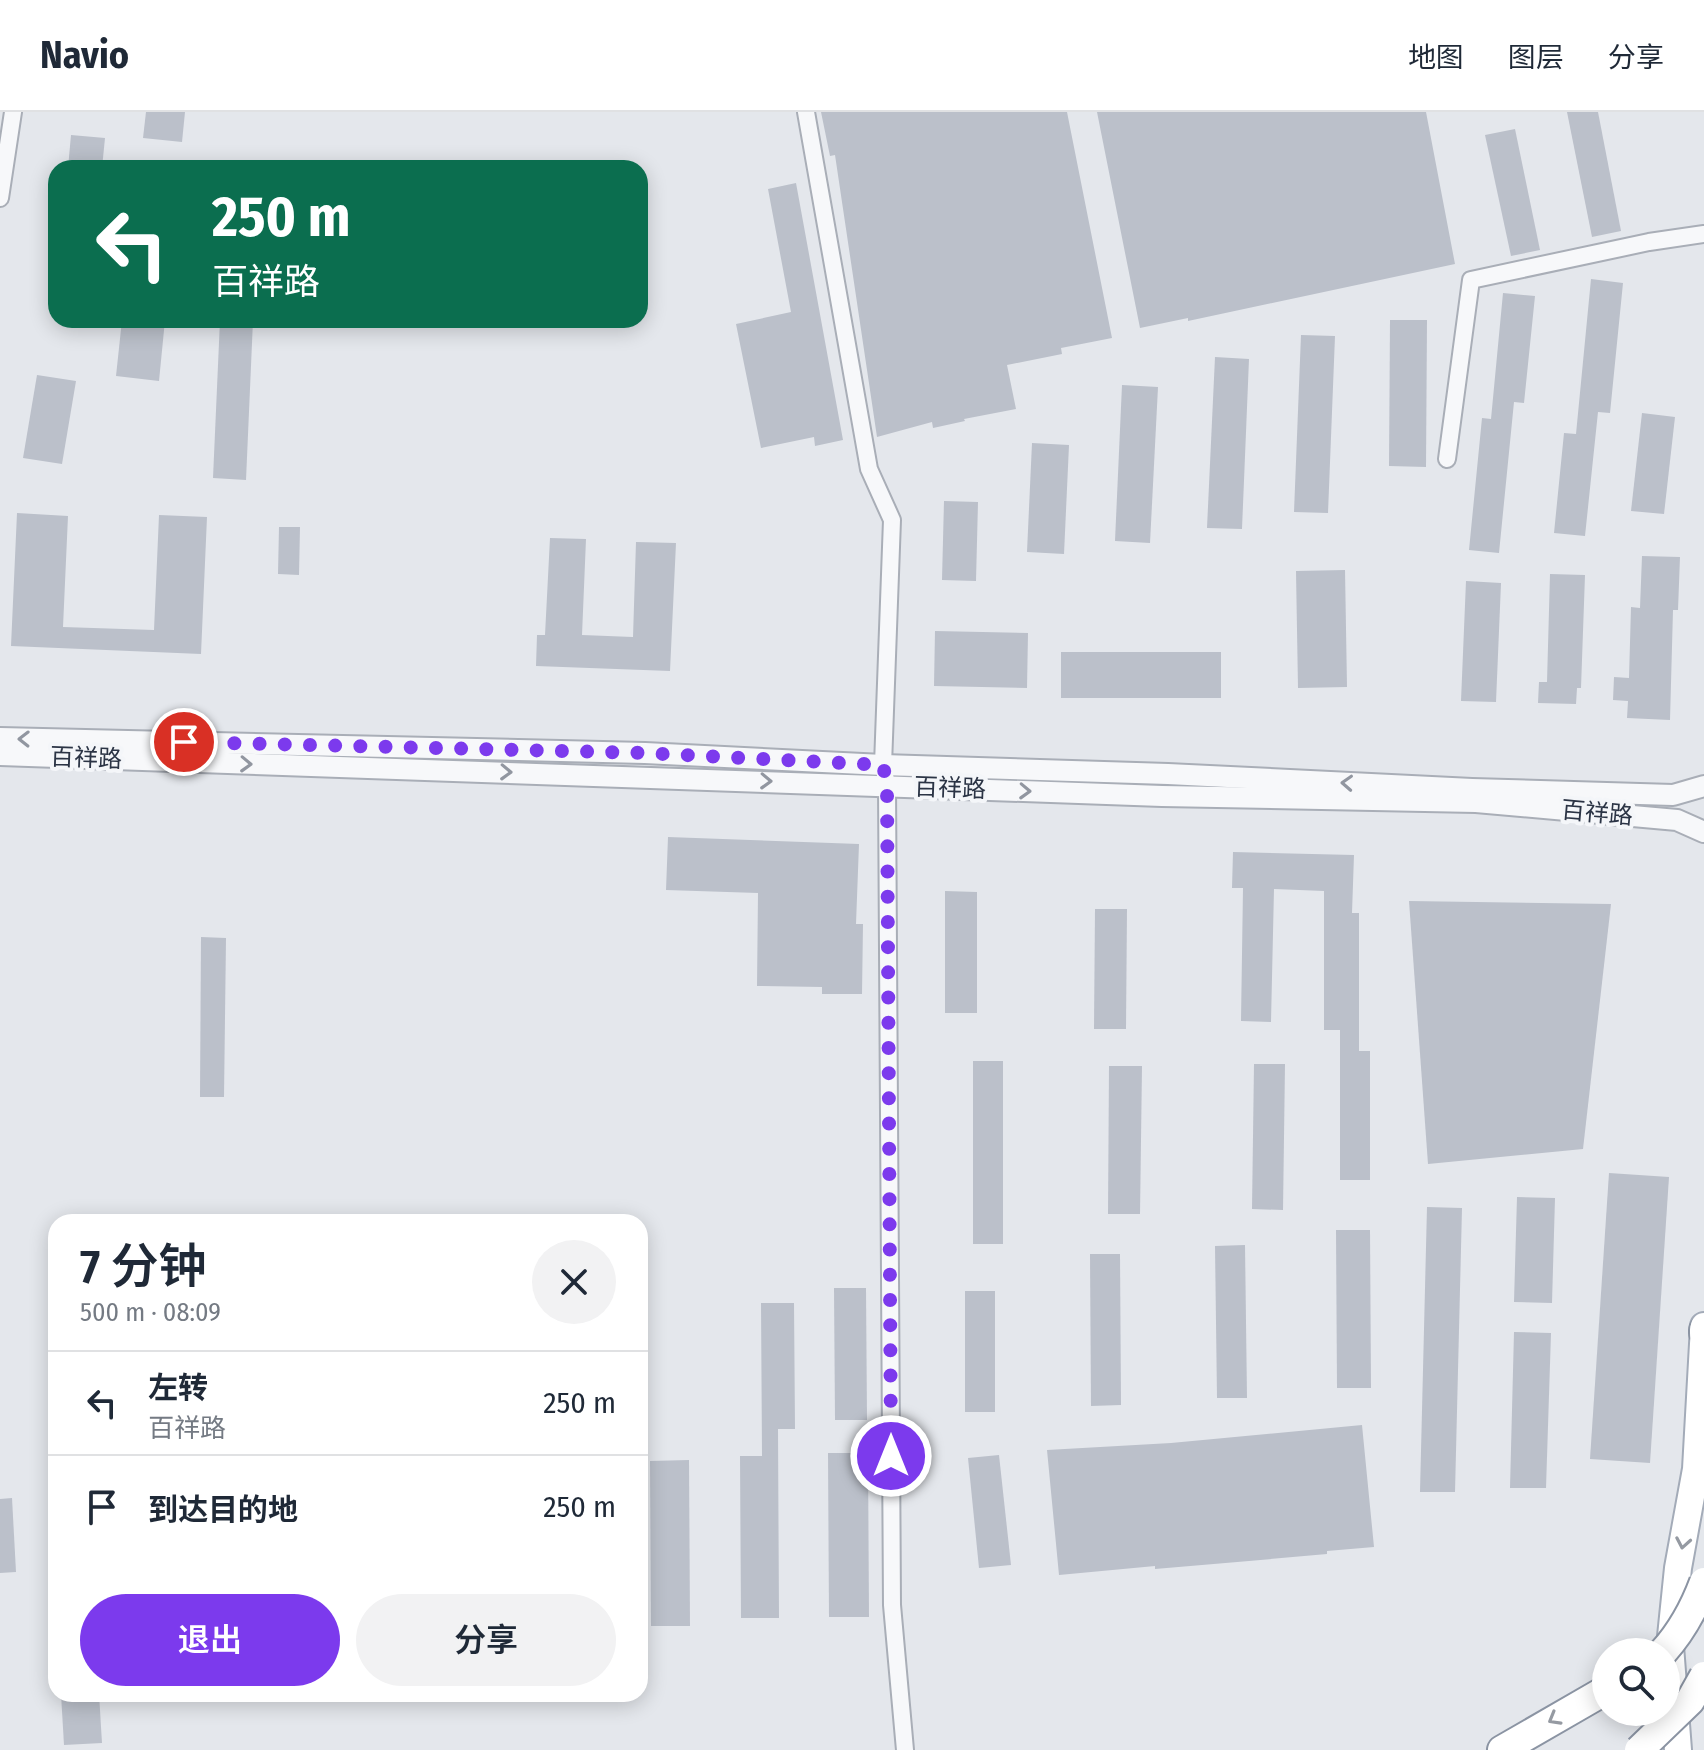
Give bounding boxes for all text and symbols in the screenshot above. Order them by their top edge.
text: Navio [40,32,129,78]
text: 地图 [1408,41,1464,74]
text: 图层 [1508,41,1564,74]
text: 分享 [1608,41,1664,74]
text: 250 m [212,184,350,251]
icon: left [80,192,184,296]
text: 百祥路 [212,260,320,304]
pin [150,708,218,776]
icon: arrive [162,720,206,764]
one-way arrow [17,730,30,747]
street label: 百祥路 [50,743,122,773]
one-way arrow [240,755,253,772]
one-way arrow [500,764,513,781]
one-way arrow [760,773,773,790]
street label: 百祥路 [914,773,986,803]
one-way arrow [1340,775,1353,792]
one-way arrow [1019,782,1032,799]
street label: 百祥路 [1560,796,1634,830]
text: 7 分钟 [80,1238,206,1296]
button: close [532,1240,616,1324]
text: 500 m · 08:09 [80,1297,221,1328]
text: 左转 [148,1370,208,1406]
icon: left [80,1381,124,1425]
text: 250 m [543,1385,616,1421]
text: 百祥路 [148,1413,226,1444]
position arrow [849,1414,933,1498]
icon: arrive [80,1485,124,1529]
text: 250 m [543,1489,616,1525]
text: 到达目的地 [148,1492,298,1528]
one-way arrow [1676,1536,1693,1549]
button: 退出 [80,1594,340,1686]
button: 分享 [356,1594,616,1686]
map controls [1592,1638,1680,1726]
button: search [1592,1638,1680,1726]
one-way arrow [1548,1709,1563,1725]

